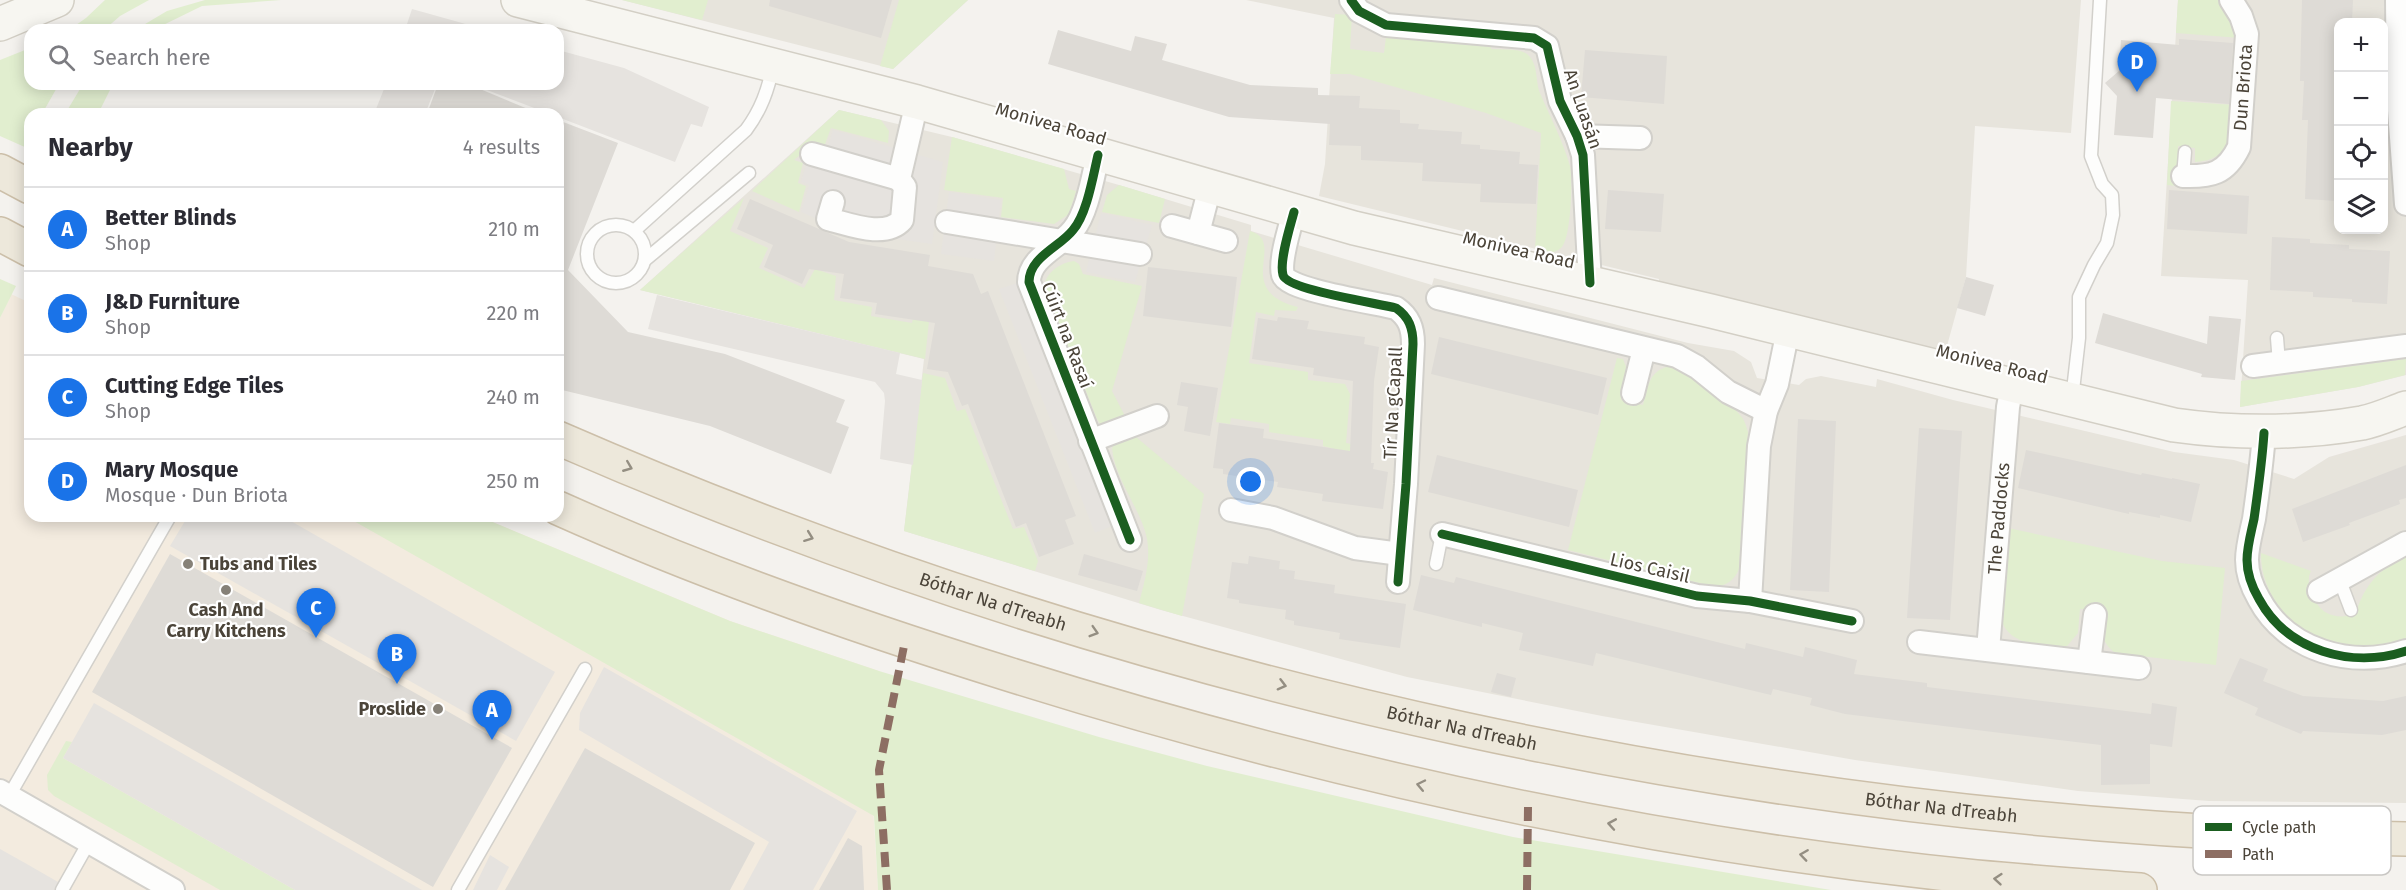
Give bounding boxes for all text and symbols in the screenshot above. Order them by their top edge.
map controls [2334,18,2388,234]
button: + [2334,18,2388,72]
search box [24,24,564,90]
icon: search [45,41,78,74]
pin: D [2118,42,2156,92]
street label: Dun Briota [2229,43,2257,132]
text: Search here [93,44,211,71]
street label: An Luasán [1559,66,1607,152]
button: − [2334,72,2388,126]
street label: Monivea Road [993,98,1109,150]
button: locate [2334,126,2388,180]
text: Nearby [48,132,133,163]
text: 4 results [463,135,540,159]
button: layers [2334,180,2388,234]
text: Better Blinds [105,204,236,231]
text: A [62,217,73,241]
text: 210 m [488,217,540,241]
street label: Monivea Road [1461,226,1577,274]
text: Shop [105,231,151,255]
street label: Cúirt na Rasaí [1037,279,1097,391]
text: J&D Furniture [105,288,240,315]
text: B [61,301,74,325]
text: 220 m [487,301,540,325]
text: Shop [105,315,151,339]
street label: Monivea Road [1934,339,2050,389]
street label: Tír Na gCapall [1379,346,1407,460]
text: Cutting Edge Tiles [105,372,284,399]
text: C [62,385,73,409]
text: 240 m [486,385,540,409]
text: Shop [105,399,151,423]
text: Mary Mosque [105,456,238,483]
one-way arrow [621,460,632,472]
street label: The Paddocks [1983,462,2014,575]
your location [1236,467,1265,496]
text: D [61,469,74,493]
text: 250 m [486,469,540,493]
text: Mosque · Dun Briota [105,483,288,507]
one-way arrow [804,530,814,543]
street label: Lios Caisil [1608,548,1692,588]
place label: Tubs and Tiles [200,553,317,575]
marker: Tubs and Tiles [181,557,195,571]
street label: Bóthar Na dTreabh [916,568,1069,636]
marker: Cash And Carry Kitchens [219,583,233,597]
pin: C [296,588,336,638]
place label: Cash And Carry Kitchens [166,599,286,642]
one-way arrow [1088,625,1099,637]
pin: B [378,634,416,684]
one-way arrow [1277,677,1287,690]
pin: A [472,690,512,740]
place label: Proslide [359,698,426,720]
street label: Bóthar Na dTreabh [1384,701,1539,755]
marker: Proslide [431,702,445,716]
one-way arrow [1416,780,1426,793]
street label: Bóthar Na dTreabh [1864,788,2019,827]
legend [2193,806,2391,875]
one-way arrow [1607,818,1617,830]
text: Cycle path [2242,818,2316,837]
text: Path [2242,845,2274,864]
one-way arrow [1800,849,1809,861]
one-way arrow [1993,872,2002,885]

